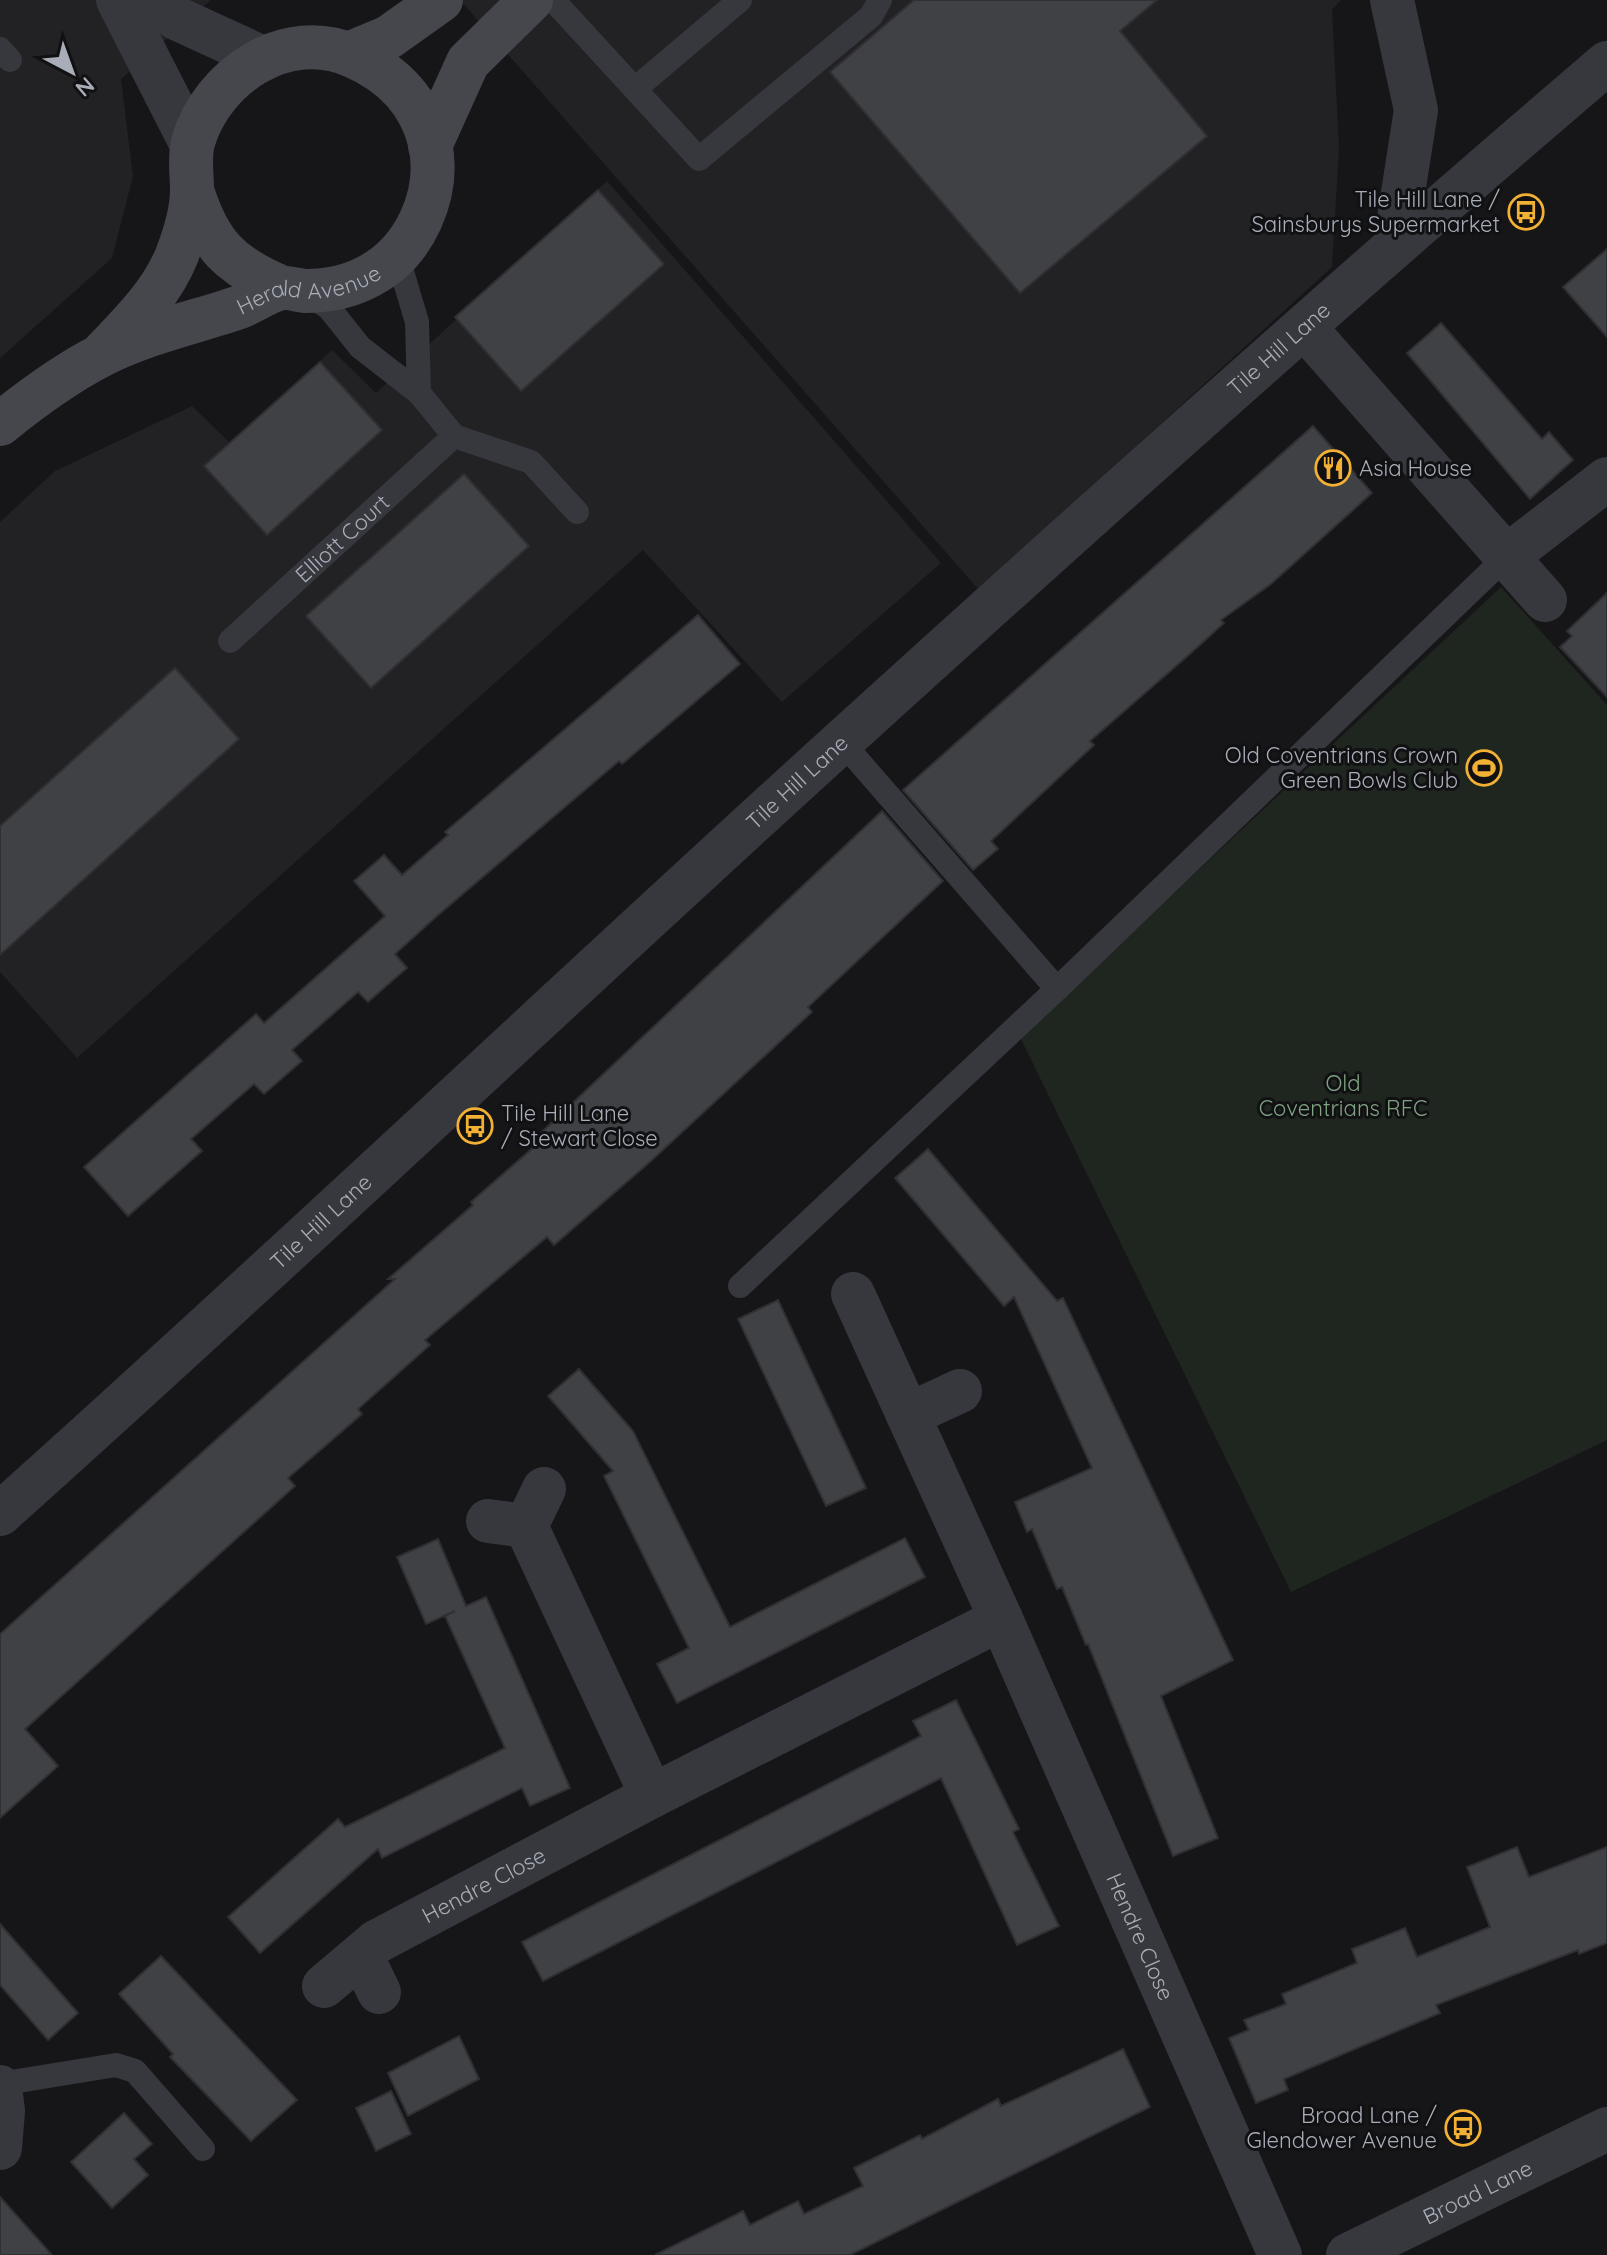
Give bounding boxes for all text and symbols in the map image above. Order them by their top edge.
north arrow [32,32,112,112]
text: N [70,71,100,103]
place label: Tile Hill Lane / Sainsburys Supermarket [1251,185,1501,238]
bus stop icon: Tile Hill Lane / Sainsburys Supermarket [1507,193,1545,231]
street label: Herald Avenue [232,258,386,321]
street label: Tile Hill Lane [1221,296,1336,402]
restaurant icon: Asia House [1314,449,1352,487]
place label: Asia House [1359,454,1472,482]
street label: Elliott Court [289,488,395,588]
street label: Tile Hill Lane [740,729,854,836]
place label: Old Coventrians Crown Green Bowls Club [1225,741,1458,794]
sports icon: Old Coventrians Crown Green Bowls Club [1465,749,1503,787]
park label: Old Coventrians RFC [1259,1069,1427,1122]
place label: Tile Hill Lane / Stewart Close [501,1099,658,1152]
bus stop icon: Tile Hill Lane / Stewart Close [456,1107,494,1145]
street label: Tile Hill Lane [264,1168,377,1275]
street label: Hendre Close [417,1841,550,1929]
street label: Hendre Close [1100,1869,1181,2005]
place label: Broad Lane / Glendower Avenue [1246,2101,1438,2154]
bus stop icon: Broad Lane / Glendower Avenue [1444,2109,1482,2147]
street label: Broad Lane [1418,2153,1537,2231]

